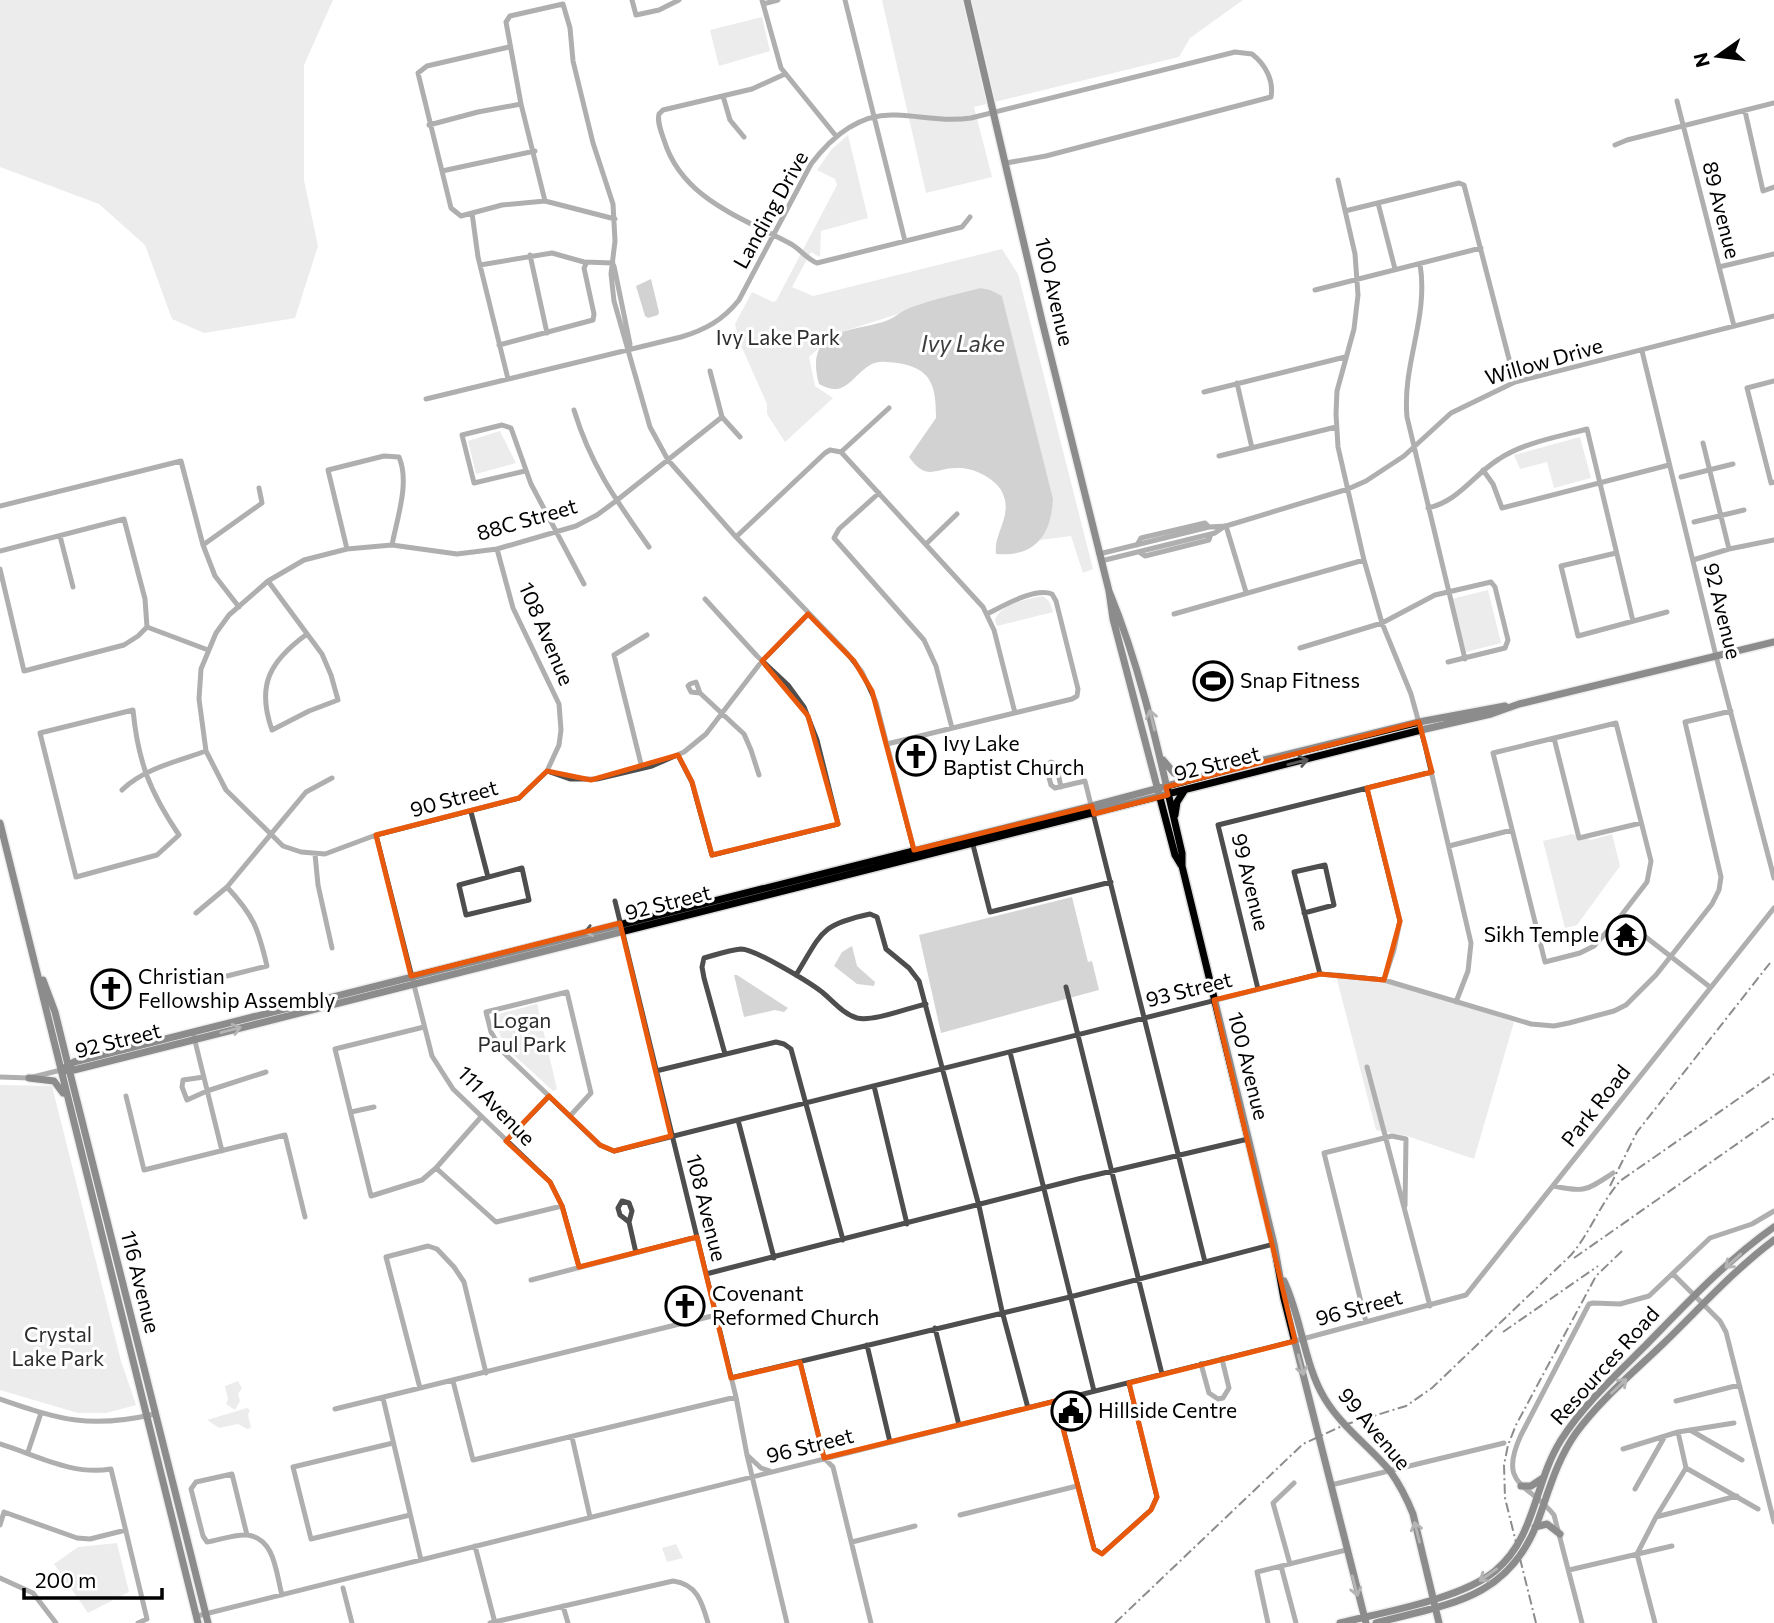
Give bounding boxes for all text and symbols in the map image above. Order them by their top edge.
north arrow [1683,21,1753,91]
text: N [1688,51,1714,70]
street label: Landing Drive [727,146,812,273]
street label: 89 Avenue [1698,158,1747,261]
street label: 100 Avenue [1031,235,1080,348]
park label: Ivy Lake Park [716,324,840,349]
water label: Ivy Lake [921,329,1005,357]
street label: Willow Drive [1482,332,1605,389]
street label: 88C Street [474,492,580,545]
street label: 92 Avenue [1699,560,1747,661]
street label: 108 Avenue [514,578,580,689]
sports icon: Snap Fitness [1192,660,1234,702]
place label: Snap Fitness [1240,667,1360,692]
one-way arrow [1145,709,1158,732]
place label: Ivy Lake Baptist Church [943,730,1085,779]
church icon: Ivy Lake Baptist Church [895,735,937,777]
street label: 92 Street [1171,740,1262,785]
one-way arrow [1286,755,1309,768]
street label: 90 Street [407,774,500,821]
street label: 99 Avenue [1227,830,1276,933]
street label: 92 Street [622,879,713,924]
temple icon: Sikh Temple [1605,914,1647,956]
place label: Sikh Temple [1484,921,1599,946]
one-way arrow [583,924,606,937]
place label: Christian Fellowship Assembly [138,963,335,1012]
street label: 93 Street [1143,966,1234,1011]
church icon: Christian Fellowship Assembly [90,968,132,1010]
park label: Logan Paul Park [477,1007,567,1056]
street label: 100 Avenue [1224,1009,1275,1122]
street label: 92 Street [72,1017,163,1062]
one-way arrow [220,1023,242,1036]
street label: Park Road [1555,1059,1635,1151]
street label: 111 Avenue [453,1060,541,1150]
street label: 108 Avenue [682,1152,733,1264]
street label: 116 Avenue [117,1228,166,1335]
one-way arrow [1725,1252,1743,1268]
place label: Covenant Reformed Church [712,1280,879,1329]
street label: 96 Street [1312,1283,1405,1330]
church icon: Covenant Reformed Church [664,1285,706,1327]
street label: Resources Road [1544,1301,1663,1429]
park label: Crystal Lake Park [12,1321,104,1370]
one-way arrow [1295,1353,1308,1376]
one-way arrow [1611,1378,1628,1395]
street label: 99 Avenue [1334,1382,1417,1474]
public building icon: Hillside Centre [1050,1390,1092,1432]
place label: Hillside Centre [1098,1397,1237,1422]
street label: 96 Street [763,1422,856,1467]
one-way arrow [1410,1521,1423,1544]
scale bar [24,1556,163,1600]
text: 200 m [35,1567,96,1592]
one-way arrow [1479,1568,1498,1582]
one-way arrow [1350,1575,1363,1597]

